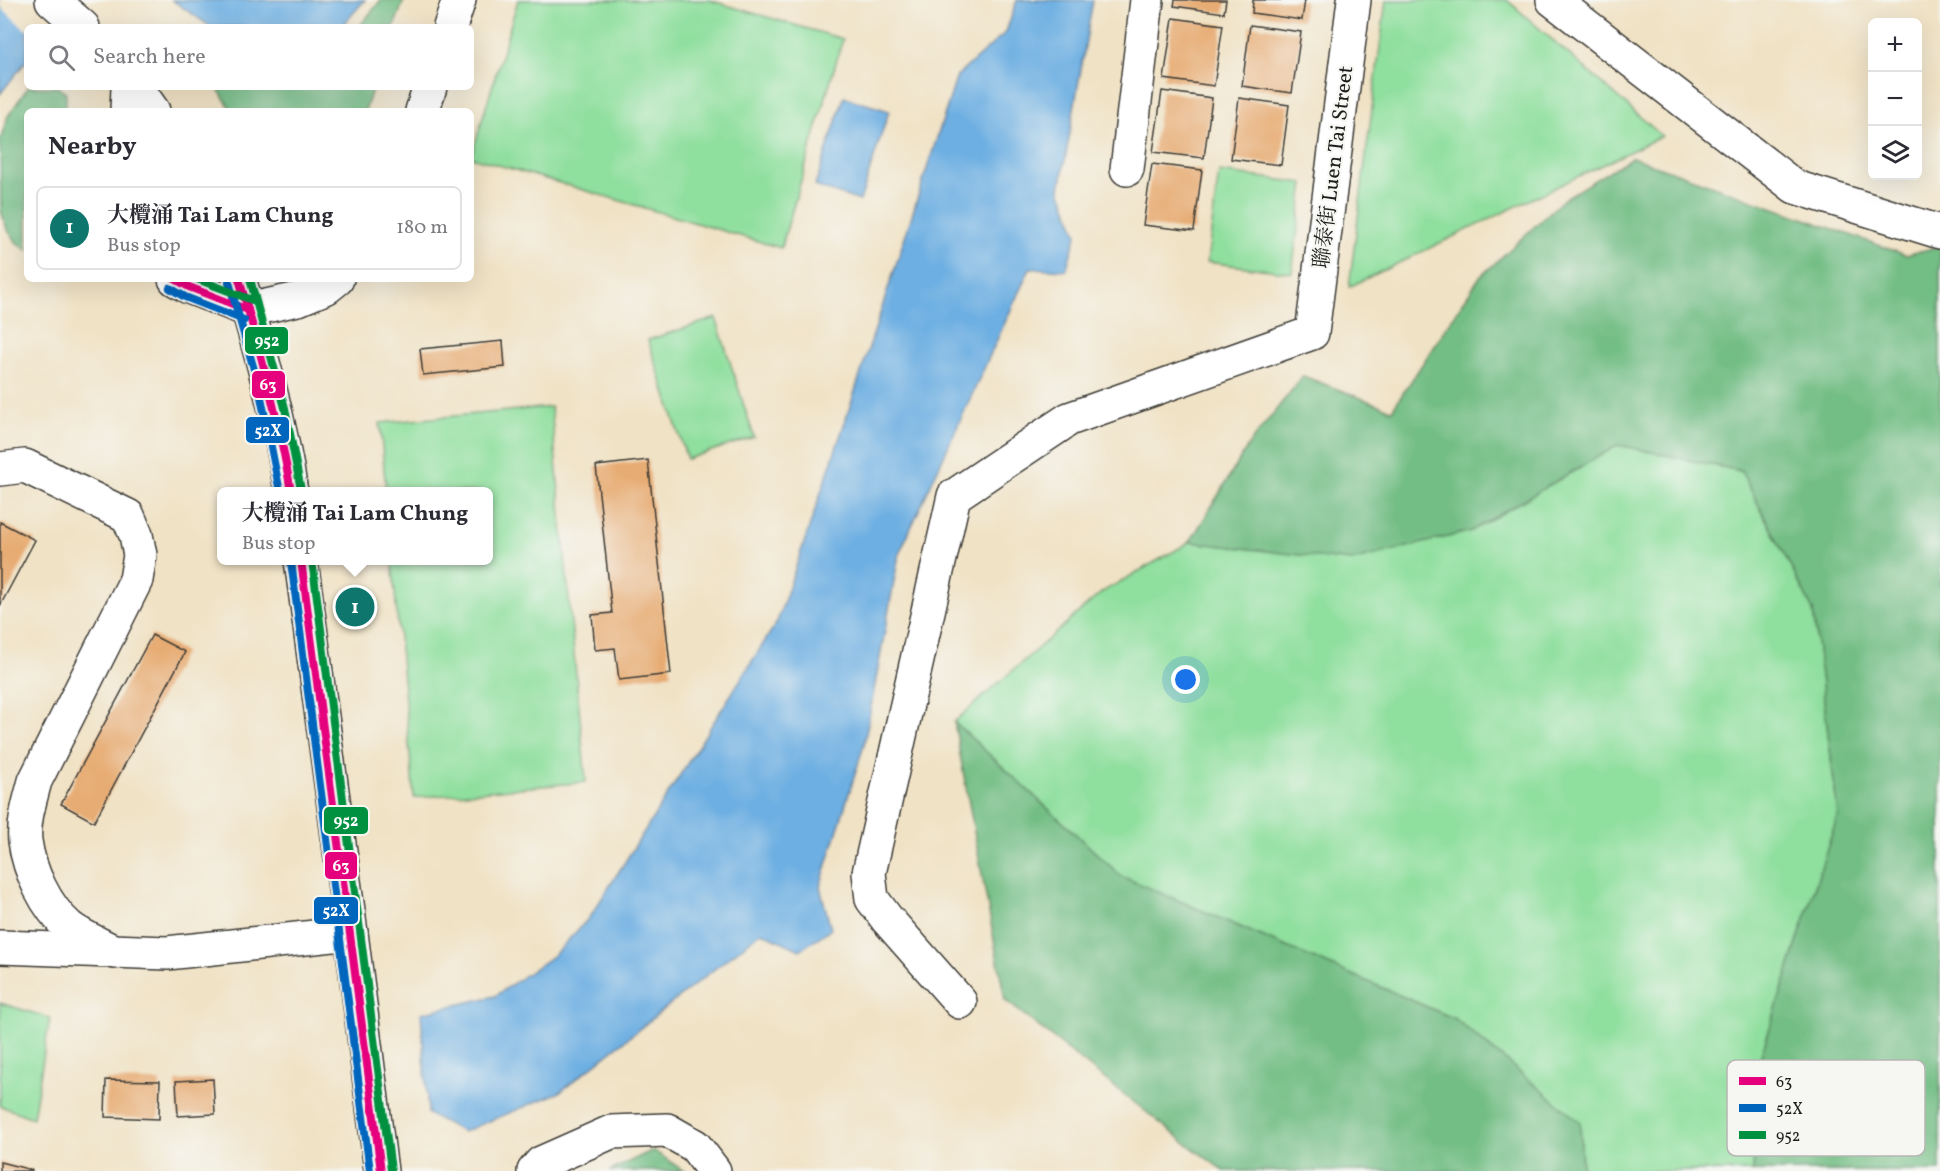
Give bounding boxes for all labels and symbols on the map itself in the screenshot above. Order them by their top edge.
street label: 聯泰街 Luen Tai Street [1308,64,1361,270]
line badge: 952 [244,326,289,355]
text: 952 [255,331,279,353]
line badge: 63 [251,370,286,399]
text: 63 [260,375,276,397]
line badge: 52X [245,416,290,444]
text: 52X [254,421,282,443]
pin: 1 [336,584,374,630]
your location [1171,665,1200,694]
line badge: 952 [323,806,369,835]
text: 952 [334,811,358,833]
line badge: 63 [324,851,358,880]
text: 63 [333,856,349,878]
line badge: 52X [313,896,359,925]
text: 52X [322,901,350,923]
legend [1727,1060,1925,1156]
text: 63 [1776,1072,1792,1094]
text: 52X [1776,1099,1803,1121]
text: 952 [1776,1126,1800,1148]

